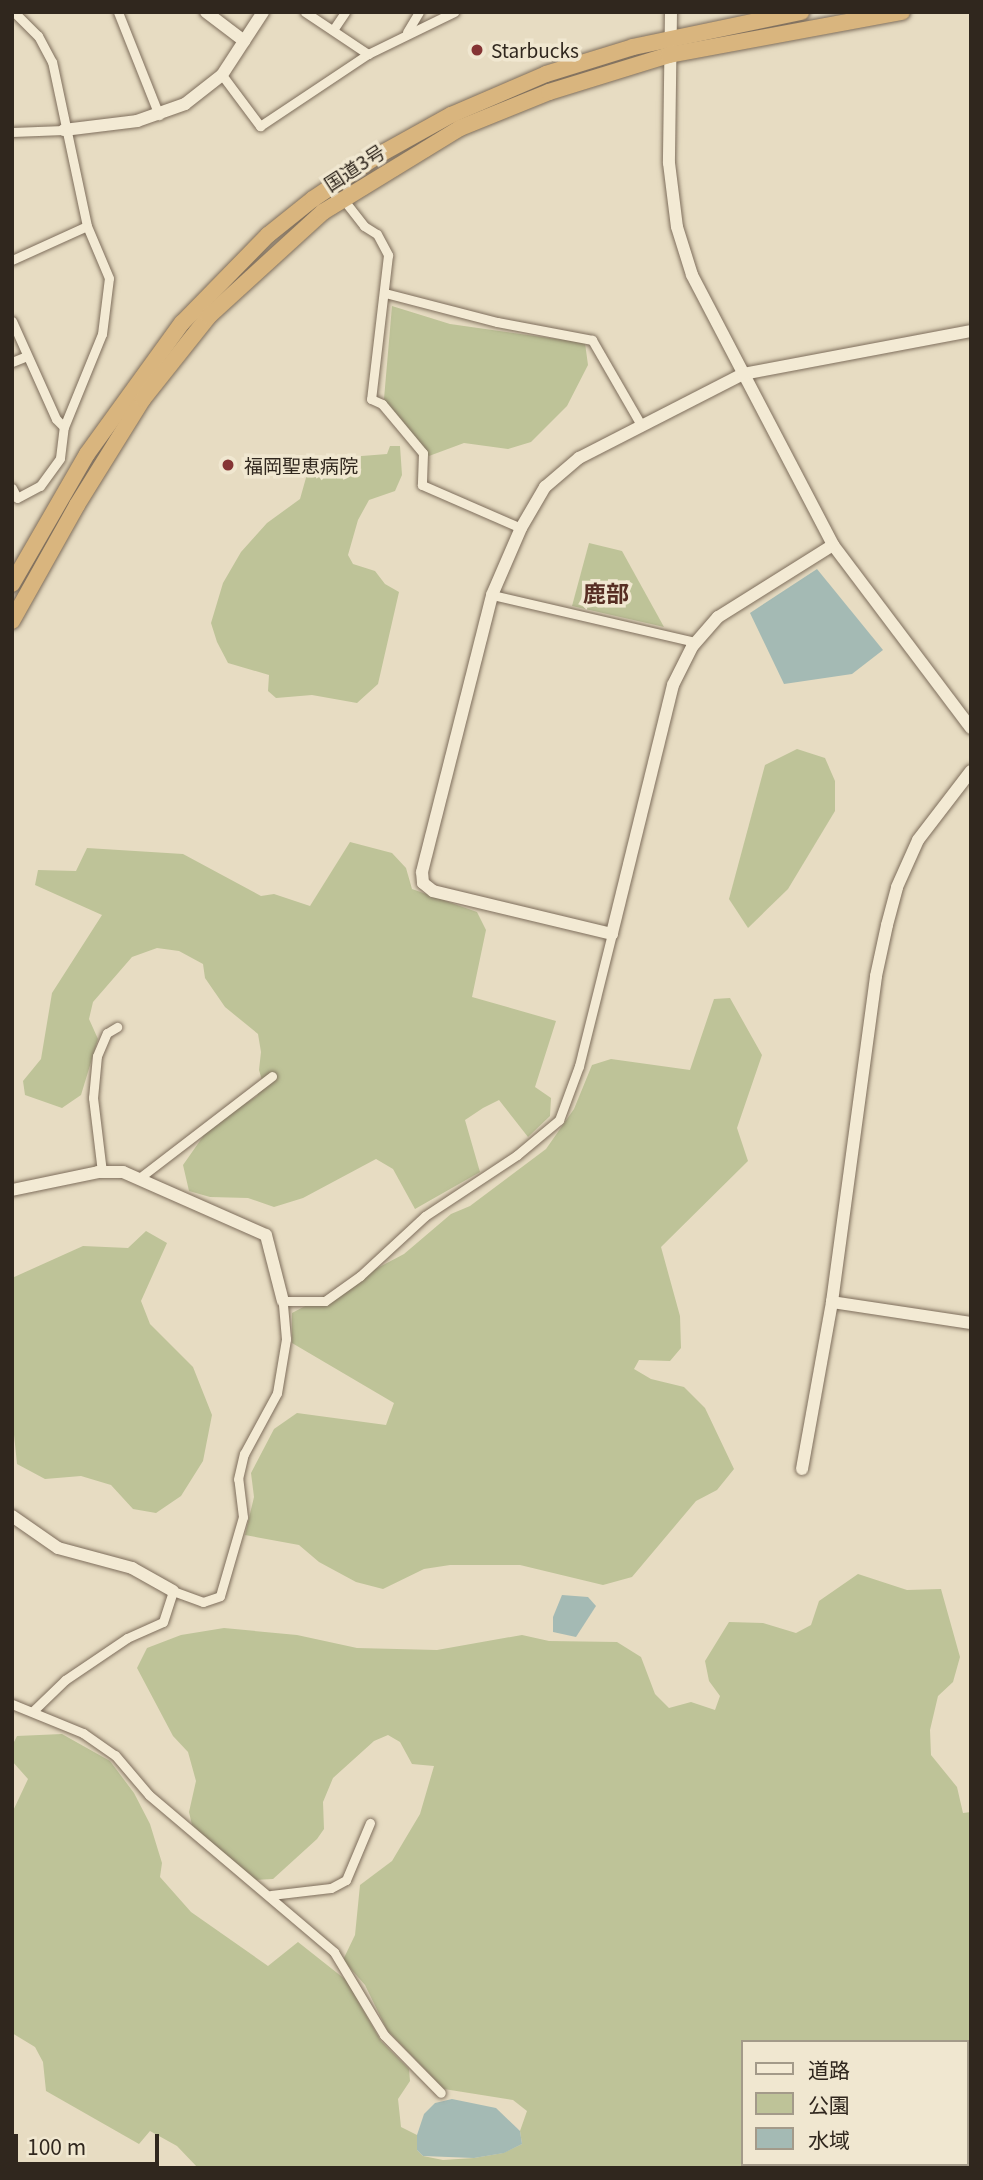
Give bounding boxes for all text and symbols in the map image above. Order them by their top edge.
place label: Starbucks [491,39,579,61]
marker: Starbucks [469,42,485,58]
street label: 国道3号 [319,139,389,195]
place label: 福岡聖恵病院 [244,454,358,476]
marker: 福岡聖恵病院 [218,455,238,475]
district label: 鹿部 [583,578,629,606]
legend [741,2040,969,2166]
text: 道路 [808,2054,850,2084]
text: 公園 [808,2089,850,2119]
scale bar [18,2120,163,2164]
text: 水域 [808,2124,850,2154]
text: 100 m [27,2131,86,2161]

